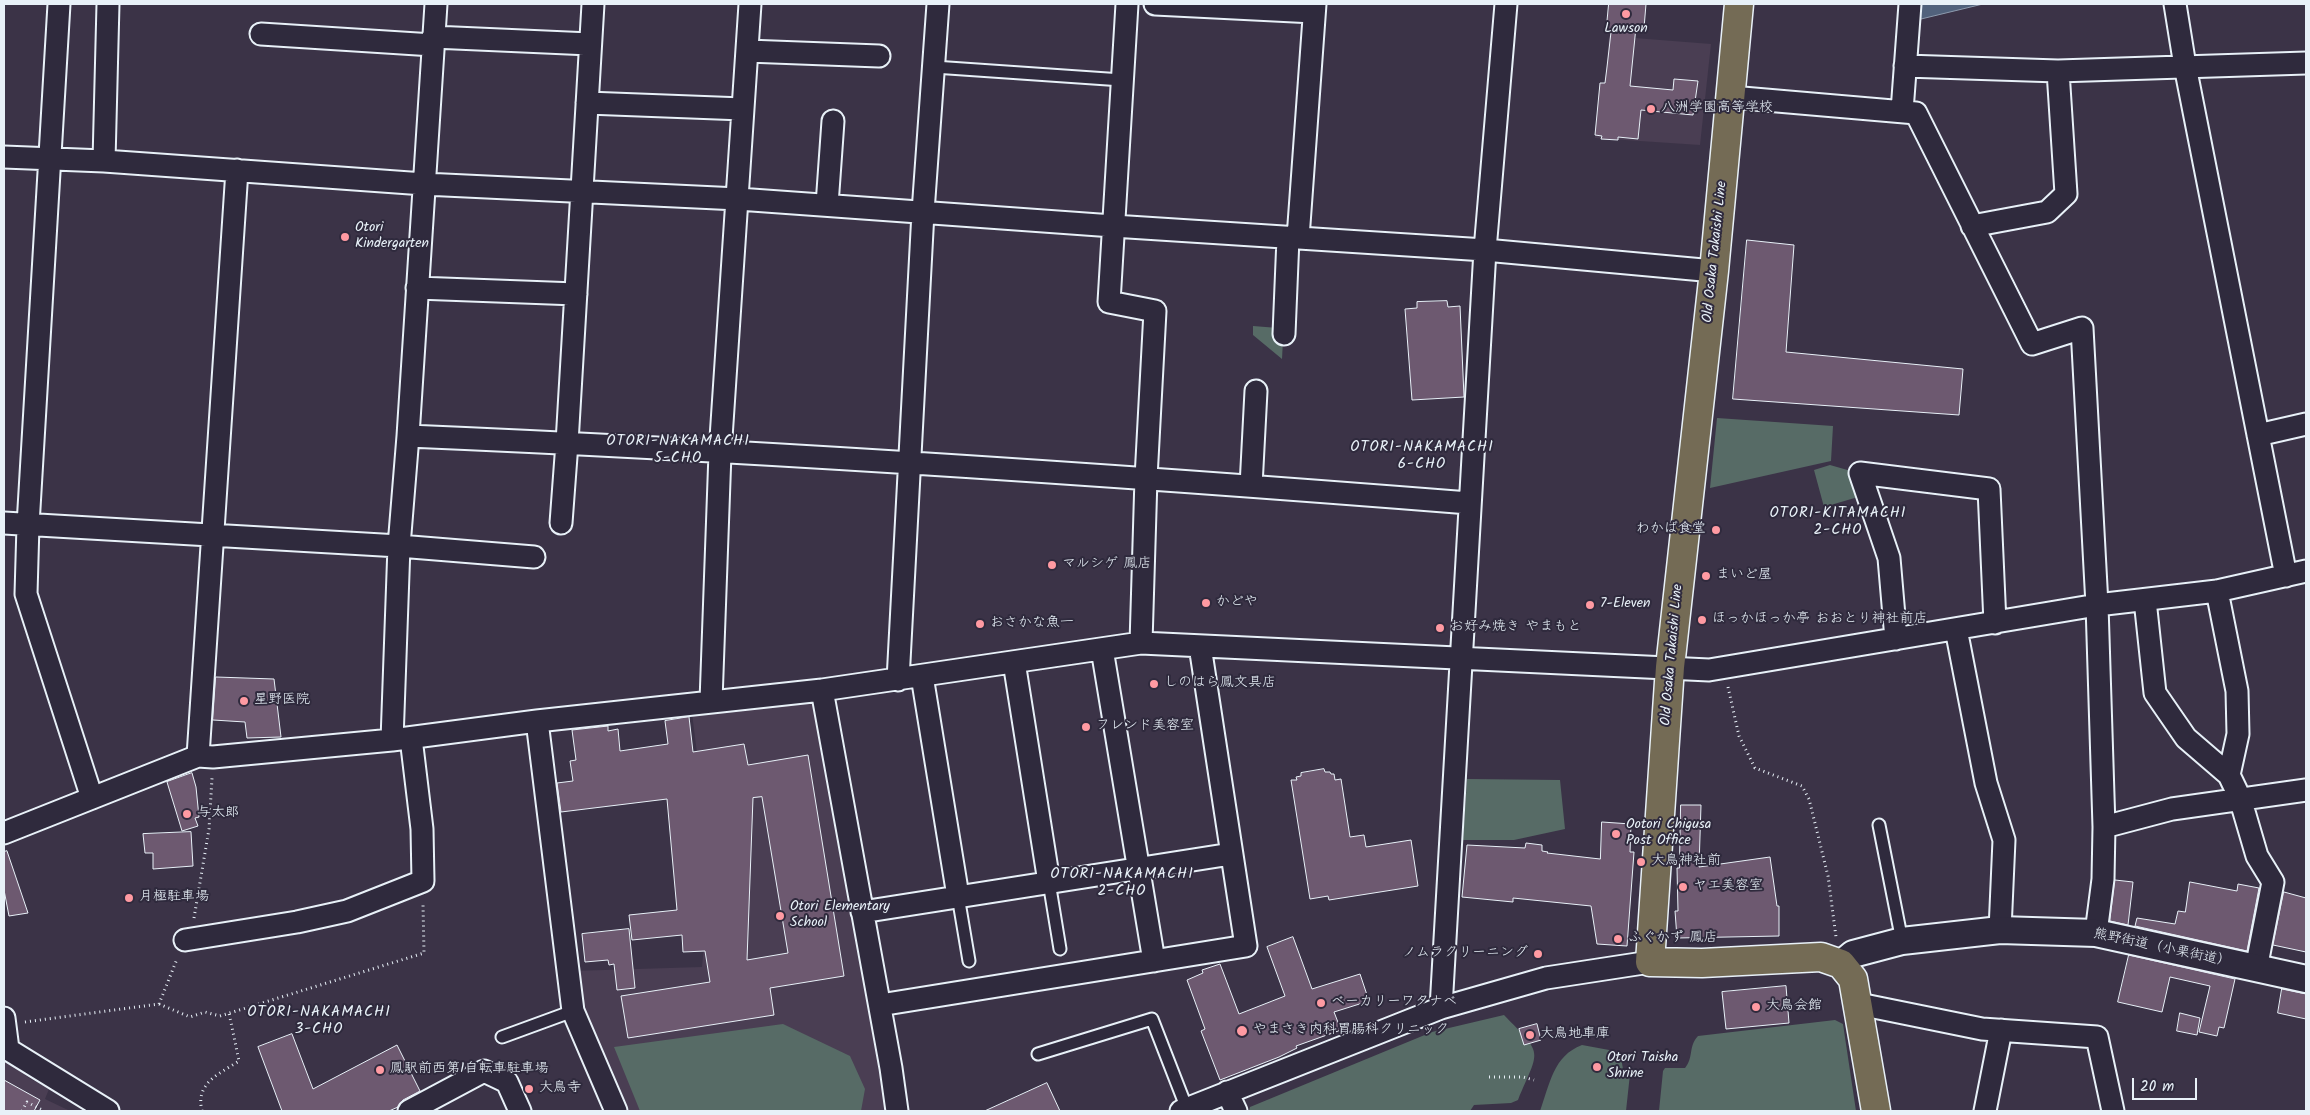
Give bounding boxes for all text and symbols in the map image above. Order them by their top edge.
marker: Lawson [1620,8,1632,20]
place label: Lawson [1604,22,1648,38]
place label: 八洲学園高等学校 [1661,101,1773,117]
marker: 八洲学園高等学校 [1645,103,1657,115]
street label: Old Osaka Takaishi Line [1700,180,1732,324]
place label: Otori Kindergarten [355,221,429,253]
marker: Otori Kindergarten [339,231,351,243]
district label: OTORI-NAKAMACHI 5-CHO [604,433,752,468]
district label: OTORI-NAKAMACHI 6-CHO [1348,439,1496,474]
district label: OTORI-KITAMACHI 2-CHO [1768,505,1908,540]
place label: わかば食堂 [1636,522,1706,538]
marker: わかば食堂 [1710,524,1722,536]
place label: マルシゲ 鳳店 [1062,557,1152,573]
marker: マルシゲ 鳳店 [1046,559,1058,571]
place label: まいど屋 [1716,568,1772,584]
marker: まいど屋 [1700,570,1712,582]
street label: Old Osaka Takaishi Line [1658,583,1688,727]
place label: かどや [1216,595,1258,611]
marker: かどや [1200,597,1212,609]
place label: 7-Eleven [1600,597,1650,613]
marker: 7-Eleven [1584,599,1596,611]
place label: ほっかほっか亭 おおとり神社前店 [1712,612,1928,628]
marker: ほっかほっか亭 おおとり神社前店 [1696,614,1708,626]
place label: おさかな魚一 [990,616,1074,632]
marker: おさかな魚一 [974,618,986,630]
place label: お好み焼き やまもと [1450,620,1582,636]
marker: お好み焼き やまもと [1434,622,1446,634]
place label: しのはら鳳文具店 [1164,676,1276,692]
marker: しのはら鳳文具店 [1148,678,1160,690]
place label: 星野医院 [254,693,310,709]
marker: 星野医院 [238,695,250,707]
place label: フレンド美容室 [1096,719,1194,735]
marker: フレンド美容室 [1080,721,1092,733]
place label: 与太郎 [197,806,239,822]
marker: 与太郎 [181,808,193,820]
place label: Ootori Chigusa Post Office [1626,818,1711,850]
marker: Ootori Chigusa Post Office [1610,828,1622,840]
place label: 大鳥神社前 [1651,854,1721,870]
marker: 大鳥神社前 [1635,856,1647,868]
district label: OTORI-NAKAMACHI 2-CHO [1048,866,1196,901]
place label: ヤエ美容室 [1693,879,1763,895]
marker: ヤエ美容室 [1677,881,1689,893]
place label: 月極駐車場 [139,890,209,906]
marker: 月極駐車場 [123,892,135,904]
place label: Otori Elementary School [790,900,890,932]
marker: Otori Elementary School [774,910,786,922]
street label: 熊野街道（小栗街道） [2092,926,2232,972]
place label: ふぐかず 鳳店 [1628,931,1718,947]
marker: ふぐかず 鳳店 [1612,933,1624,945]
place label: ノムラクリーニング [1402,946,1528,962]
marker: ノムラクリーニング [1532,948,1544,960]
place label: ベーカリーワタナベ [1331,995,1457,1011]
marker: ベーカリーワタナベ [1315,997,1327,1009]
place label: 大鳥会館 [1766,999,1822,1015]
marker: 大鳥会館 [1750,1001,1762,1013]
district label: OTORI-NAKAMACHI 3-CHO [245,1004,393,1039]
place label: やまさき内科胃腸科クリニック [1253,1023,1449,1039]
marker: やまさき内科胃腸科クリニック [1235,1024,1249,1038]
place label: 大鳥地車庫 [1540,1027,1610,1043]
marker: 大鳥地車庫 [1524,1029,1536,1041]
place label: Otori Taisha Shrine [1607,1051,1678,1084]
marker: Otori Taisha Shrine [1591,1061,1603,1073]
place label: 鳳駅前西第1自転車駐車場 [390,1062,548,1078]
marker: 鳳駅前西第1自転車駐車場 [374,1064,386,1076]
scale bar [2135,1068,2200,1100]
text: 20 m [2140,1075,2174,1099]
place label: 大鳥寺 [539,1081,581,1097]
marker: 大鳥寺 [523,1083,535,1095]

